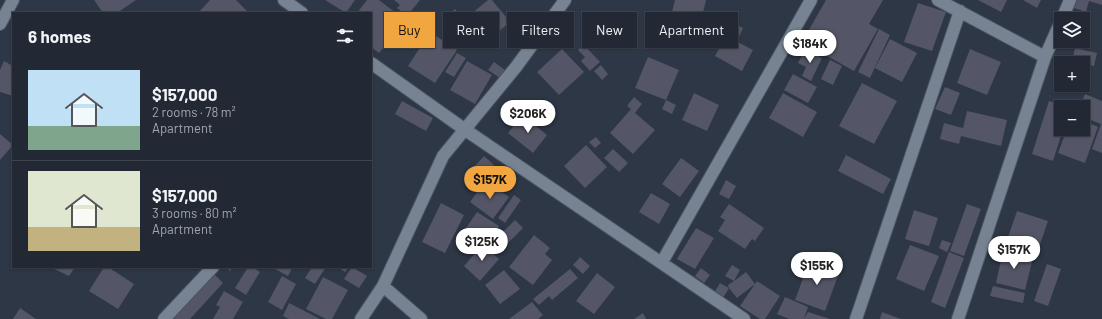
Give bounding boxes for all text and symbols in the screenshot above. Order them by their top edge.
chip: Buy [384,12,435,48]
chip: Rent [443,12,499,48]
chip: Filters [507,12,574,48]
chip: New [582,12,637,48]
chip: Apartment [645,12,738,48]
map controls [1054,12,1090,136]
button: layers [1054,12,1090,48]
icon: filters [334,25,356,47]
text: 6 homes [28,26,91,46]
pin: $184K [782,30,838,64]
text: $184K [792,35,828,51]
button: + [1054,56,1090,92]
text: $157,000 [152,84,217,104]
icon: home [60,86,108,134]
pin: $206K [500,100,556,134]
button: − [1054,100,1090,136]
text: 2 rooms · 78 m² [152,104,236,120]
text: $206K [509,105,547,121]
text: Apartment [152,120,213,136]
pin: $157K [462,166,518,200]
text: $157K [473,171,507,187]
text: $157,000 [152,185,217,205]
icon: home [60,187,108,235]
text: 3 rooms · 80 m² [152,205,237,221]
text: Apartment [152,221,213,237]
pin: $125K [454,228,510,262]
text: $125K [465,233,499,249]
pin: $157K [986,236,1042,270]
text: $157K [997,241,1031,257]
pin: $155K [789,252,845,286]
text: $155K [800,257,834,273]

